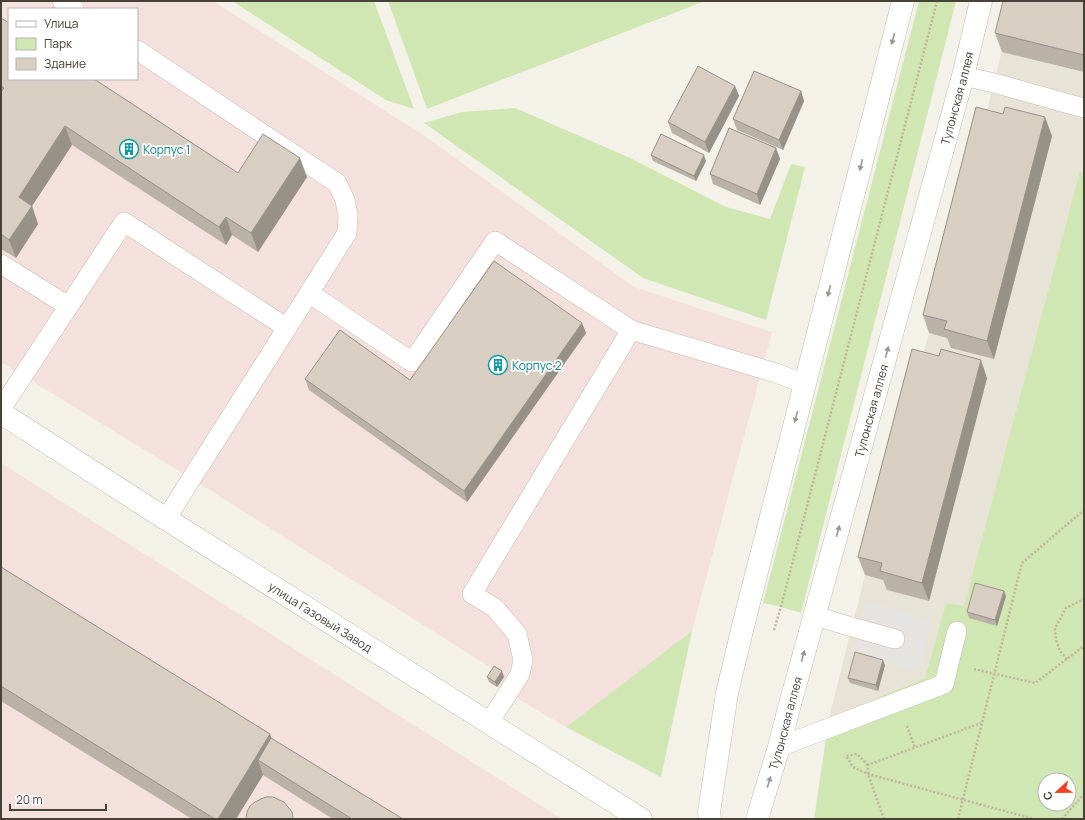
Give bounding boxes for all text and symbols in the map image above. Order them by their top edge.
legend [8,8,138,80]
text: Улица [44,15,78,32]
one-way arrow [890,33,896,45]
text: Парк [44,35,73,52]
street label: Тулонская аллея [936,50,977,147]
text: Здание [44,55,86,72]
building icon: Корпус 1 [118,138,140,160]
place label: Корпус 1 [143,141,190,158]
one-way arrow [858,159,864,171]
one-way arrow [825,284,831,297]
one-way arrow [884,345,890,357]
building icon: Корпус 2 [487,354,509,376]
place label: Корпус 2 [512,357,562,374]
street label: Тулонская аллея [850,362,892,459]
one-way arrow [793,410,799,423]
one-way arrow [835,525,841,537]
street label: улица Газовый Завод [265,577,376,656]
one-way arrow [801,650,807,663]
street label: Тулонская аллея [764,675,806,772]
north arrow [1037,772,1077,812]
one-way arrow [766,775,772,787]
scale bar [10,786,106,812]
text: С [1039,789,1056,803]
text: 20 m [16,791,43,808]

